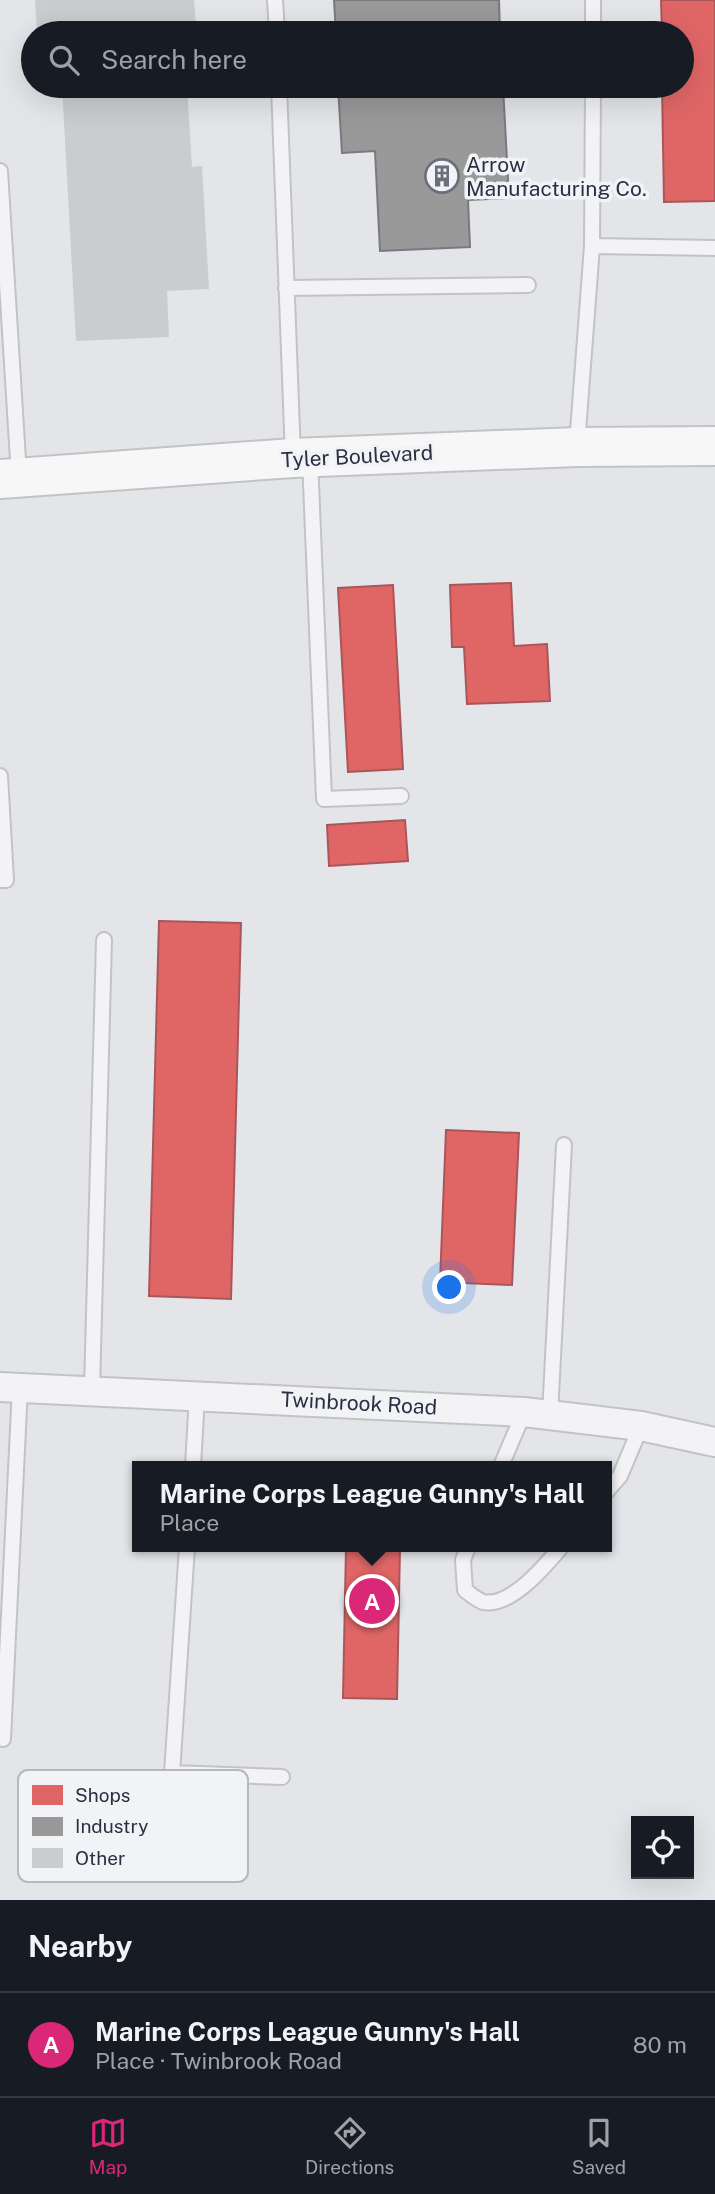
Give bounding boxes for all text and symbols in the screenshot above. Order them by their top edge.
search box [21,21,694,98]
icon: search [45,41,83,79]
text: Search here [101,44,247,75]
place label: Arrow Manufacturing Co. [466,152,647,201]
building icon: Arrow Manufacturing Co. [423,157,461,195]
street label: Tyler Boulevard [280,440,434,472]
your location [432,1270,466,1304]
street label: Twinbrook Road [280,1386,438,1420]
popup [132,1461,612,1552]
text: Marine Corps League Gunny's Hall [160,1478,584,1509]
text: Place [160,1509,219,1536]
pin: A [349,1575,395,1627]
legend [18,1770,248,1882]
text: Shops [75,1784,130,1806]
text: Industry [75,1815,148,1837]
map controls [631,1816,694,1879]
button: locate [631,1816,694,1879]
text: Other [75,1847,125,1869]
text: Nearby [28,1928,132,1964]
text: Marine Corps League Gunny's Hall [95,2016,520,2047]
text: A [43,2031,59,2058]
text: 80 m [633,2031,687,2058]
text: Place · Twinbrook Road [95,2047,342,2074]
tab: Map [89,2114,127,2178]
tab: Directions [305,2114,394,2178]
tab: Saved [572,2114,626,2178]

